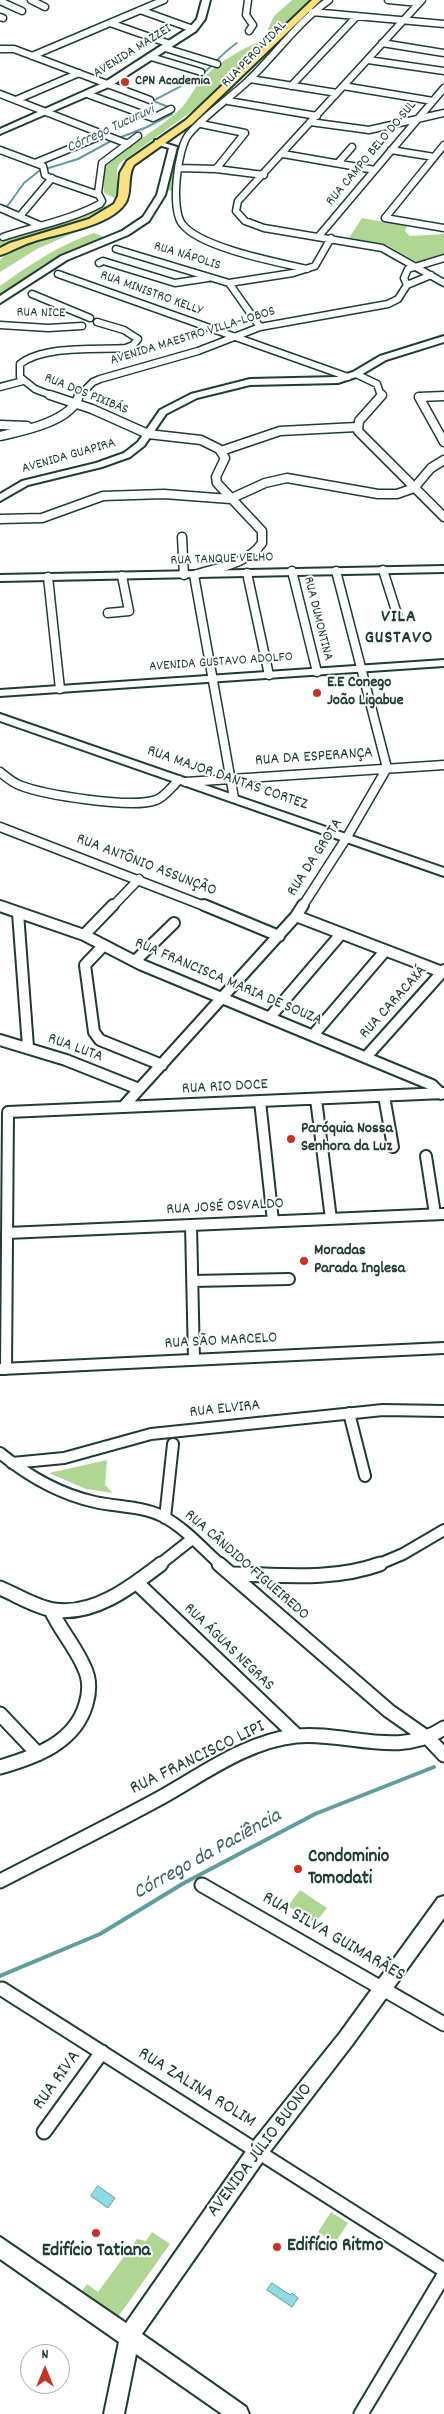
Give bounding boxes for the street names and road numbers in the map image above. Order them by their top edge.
street label: RUA PERO VIDAL [219,18,291,92]
street label: AVENIDA MAZZEI [91,21,175,83]
street label: RUA CAMPO BELO DO SUL [323,98,421,210]
street label: RUA NÁPOLIS [151,239,223,275]
street label: RUA MINISTRO KELLY [98,268,204,320]
street label: AVENIDA MAESTRO VILLA-LOBOS [108,304,278,370]
street label: RUA NICE [16,305,66,323]
street label: RUA DOS PIXIBÁS [42,371,130,419]
street label: AVENIDA GUAPIRA [20,436,118,478]
street label: RUA TANQUE VELHO [170,550,274,570]
street label: RUA DUMONTINA [298,575,336,663]
street label: AVENIDA GUSTAVO ADOLFO [148,650,294,676]
street label: RUA MAJOR DANTAS CORTEZ [144,742,310,816]
street label: RUA DA ESPERANÇA [254,744,374,772]
street label: RUA DA GROTA [284,816,348,900]
street label: RUA ANTÔNIO ASSUNÇÃO [73,830,219,902]
street label: RUA FRANCISCA MARIA DE SOUZA [131,935,325,1031]
street label: RUA CARACAXÁ [356,963,432,1043]
street label: RUA LUTA [45,1030,105,1068]
street label: RUA RIO DOCE [182,1076,268,1100]
street label: RUA JOSÉ OSVALDO [166,1195,284,1221]
street label: RUA SÃO MARCELO [164,1329,278,1355]
street label: RUA ELVIRA [189,1397,261,1423]
street label: RUA CÂNDIDO FIGUEIREDO [180,1507,312,1625]
street label: RUA ÁGUAS NEGRAS [179,1600,277,1696]
street label: RUA FRANCISCO LIPI [127,1717,269,1801]
street label: RUA SILVA GUIMARÃES [257,1888,409,1988]
street label: RUA ZALINA ROLIM [133,2044,259,2134]
street label: RUA RIVA [29,2047,87,2115]
street label: AVENIDA JÚLIO BUONO [203,2080,319,2222]

